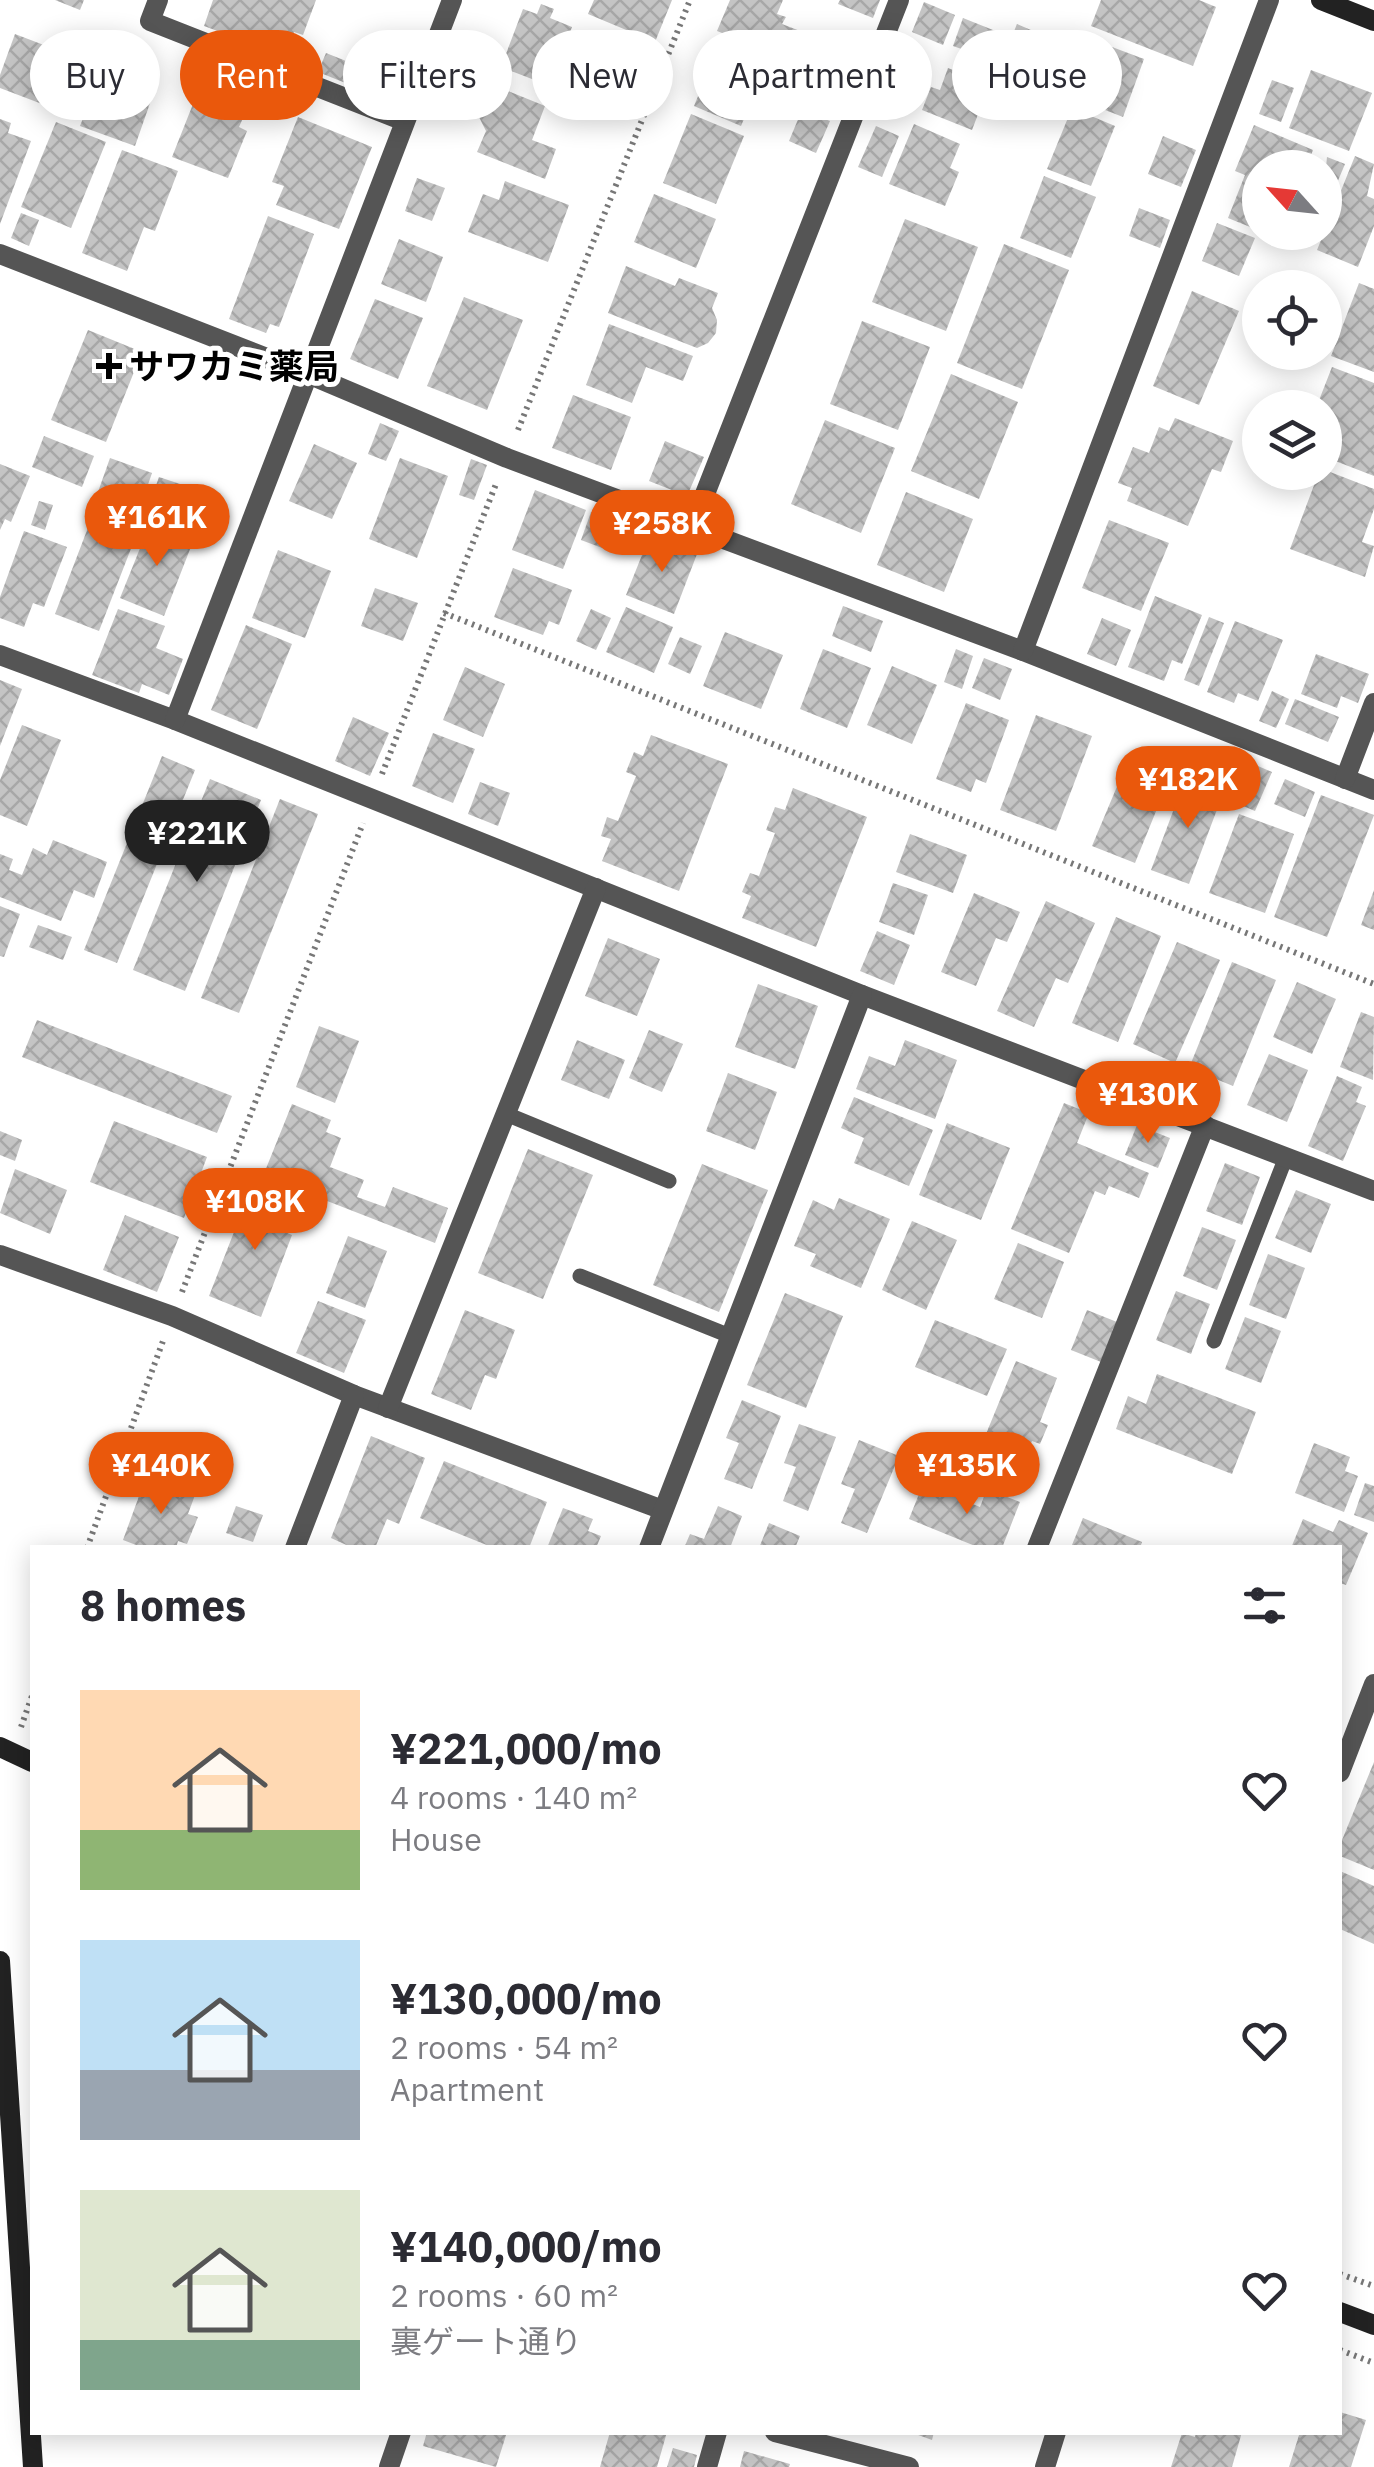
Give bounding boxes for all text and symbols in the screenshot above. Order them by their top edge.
chip: Buy [30,30,160,120]
chip: Rent [180,30,323,120]
chip: Filters [343,30,512,120]
chip: New [532,30,673,120]
chip: Apartment [693,30,932,120]
chip: House [952,30,1122,120]
north arrow [1242,150,1342,250]
map controls [1242,150,1342,490]
button: locate [1242,270,1342,370]
place label: サワカミ薬局 [129,343,339,389]
marker: サワカミ薬局 [98,355,120,377]
button: layers [1242,390,1342,490]
pin: ¥161K [87,484,227,569]
pin: ¥258K [592,490,732,575]
text: ¥161K [107,495,207,537]
text: ¥258K [612,501,712,543]
pin: ¥182K [1118,746,1258,831]
text: ¥182K [1138,757,1238,799]
pin: ¥221K [127,800,267,885]
text: ¥221K [147,811,247,853]
pin: ¥130K [1078,1061,1218,1146]
text: ¥130K [1098,1072,1198,1114]
pin: ¥108K [185,1168,325,1253]
text: ¥108K [205,1179,305,1221]
pin: ¥140K [91,1432,231,1517]
pin: ¥135K [897,1432,1037,1517]
text: ¥140K [111,1443,211,1485]
text: ¥135K [917,1443,1017,1485]
text: 8 homes [80,1578,246,1633]
icon: filters [1237,1578,1292,1633]
text: ¥221,000/mo [390,1721,662,1776]
icon: home [160,1730,280,1850]
icon: heart [1237,1763,1292,1818]
text: 4 rooms · 140 m² [390,1776,637,1818]
text: House [390,1818,482,1860]
text: ¥130,000/mo [390,1971,662,2026]
icon: home [160,1980,280,2100]
icon: heart [1237,2013,1292,2068]
text: 2 rooms · 54 m² [390,2026,618,2068]
text: Apartment [390,2068,544,2110]
text: ¥140,000/mo [390,2219,662,2274]
icon: home [160,2230,280,2350]
icon: heart [1237,2263,1292,2318]
text: 2 rooms · 60 m² [390,2274,618,2316]
text: 裏ゲート通り [390,2320,582,2362]

